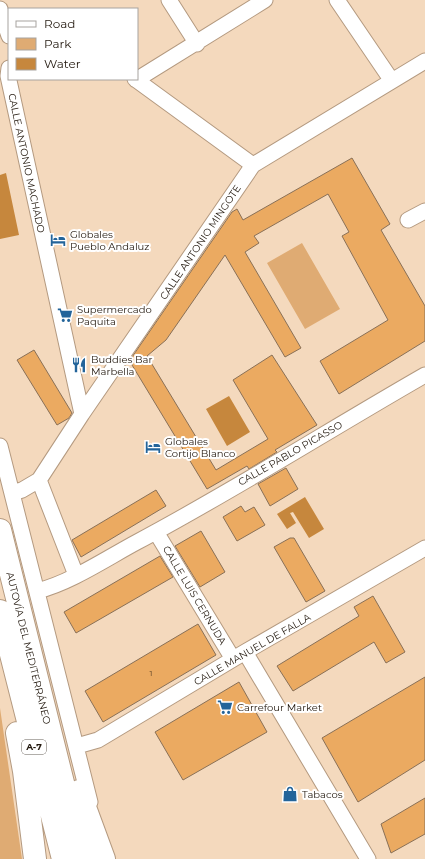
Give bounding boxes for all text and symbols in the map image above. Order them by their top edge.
legend [8,8,138,80]
text: Road [44,16,75,31]
text: Park [44,36,72,51]
text: Water [44,56,81,71]
street label: CALLE ANTONIO MACHADO [5,92,48,234]
street label: CALLE ANTONIO MINGOTE [157,182,244,302]
place label: Globales Pueblo Andaluz [70,228,149,253]
hotel icon: Globales Pueblo Andaluz [49,231,67,249]
place label: Supermercado Paquita [77,303,152,328]
supermarket icon: Supermercado Paquita [56,306,74,324]
place label: Buddies Bar Marbella [91,353,153,378]
restaurant icon: Buddies Bar Marbella [70,356,88,374]
street label: CALLE PABLO PICASSO [236,418,345,489]
place label: Globales Cortijo Blanco [165,435,235,460]
hotel icon: Globales Cortijo Blanco [144,438,162,456]
street label: CALLE LUIS CERNUDA [160,543,230,648]
street label: AUTOVÍA DEL MEDITERRÁNEO [3,571,54,726]
street label: CALLE MANUEL DE FALLA [191,610,314,688]
house number: 1 [150,668,152,678]
supermarket icon: Carrefour Market [216,698,234,716]
place label: Carrefour Market [237,701,322,714]
road number: A-7 [22,740,46,754]
shop icon: Tabacos [281,785,299,803]
place label: Tabacos [302,788,343,801]

